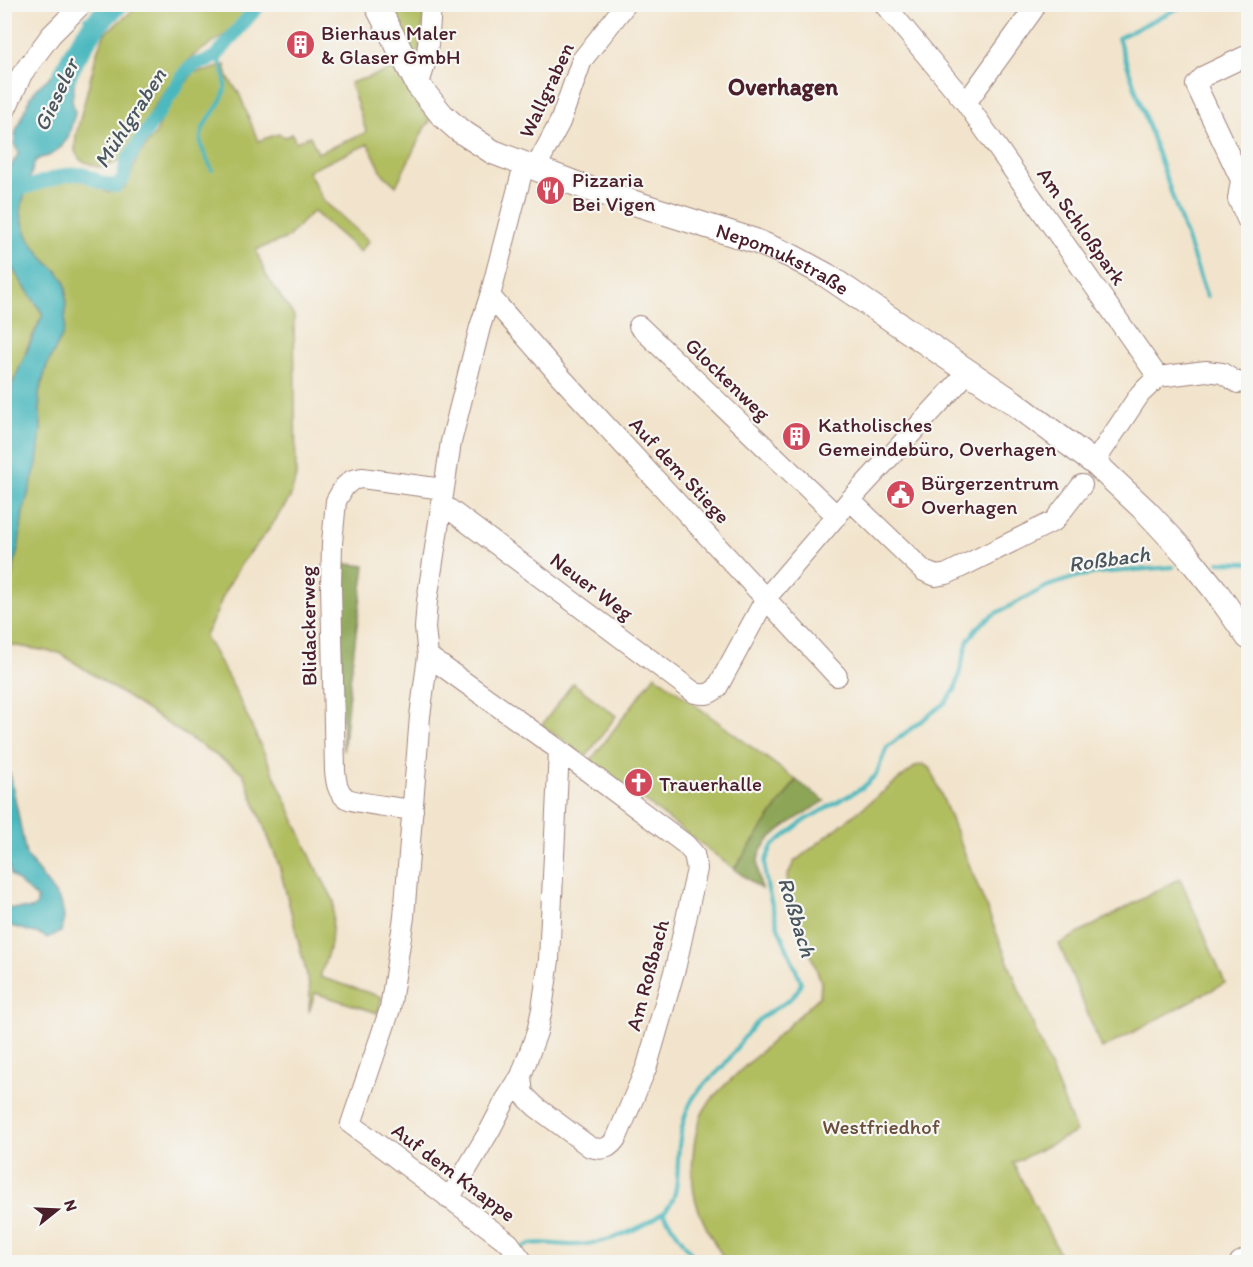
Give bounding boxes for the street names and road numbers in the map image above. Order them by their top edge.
street label: Wallgraben [513,38,579,142]
street label: Am Schloßpark [1032,162,1132,290]
street label: Nepomukstraße [713,217,854,300]
street label: Glockenweg [680,332,776,426]
street label: Auf dem Stiege [624,411,736,529]
street label: Neuer Weg [546,547,639,626]
street label: Blidackerweg [294,565,322,686]
street label: Am Roßbach [620,916,674,1033]
street label: Auf dem Knappe [387,1117,521,1227]

